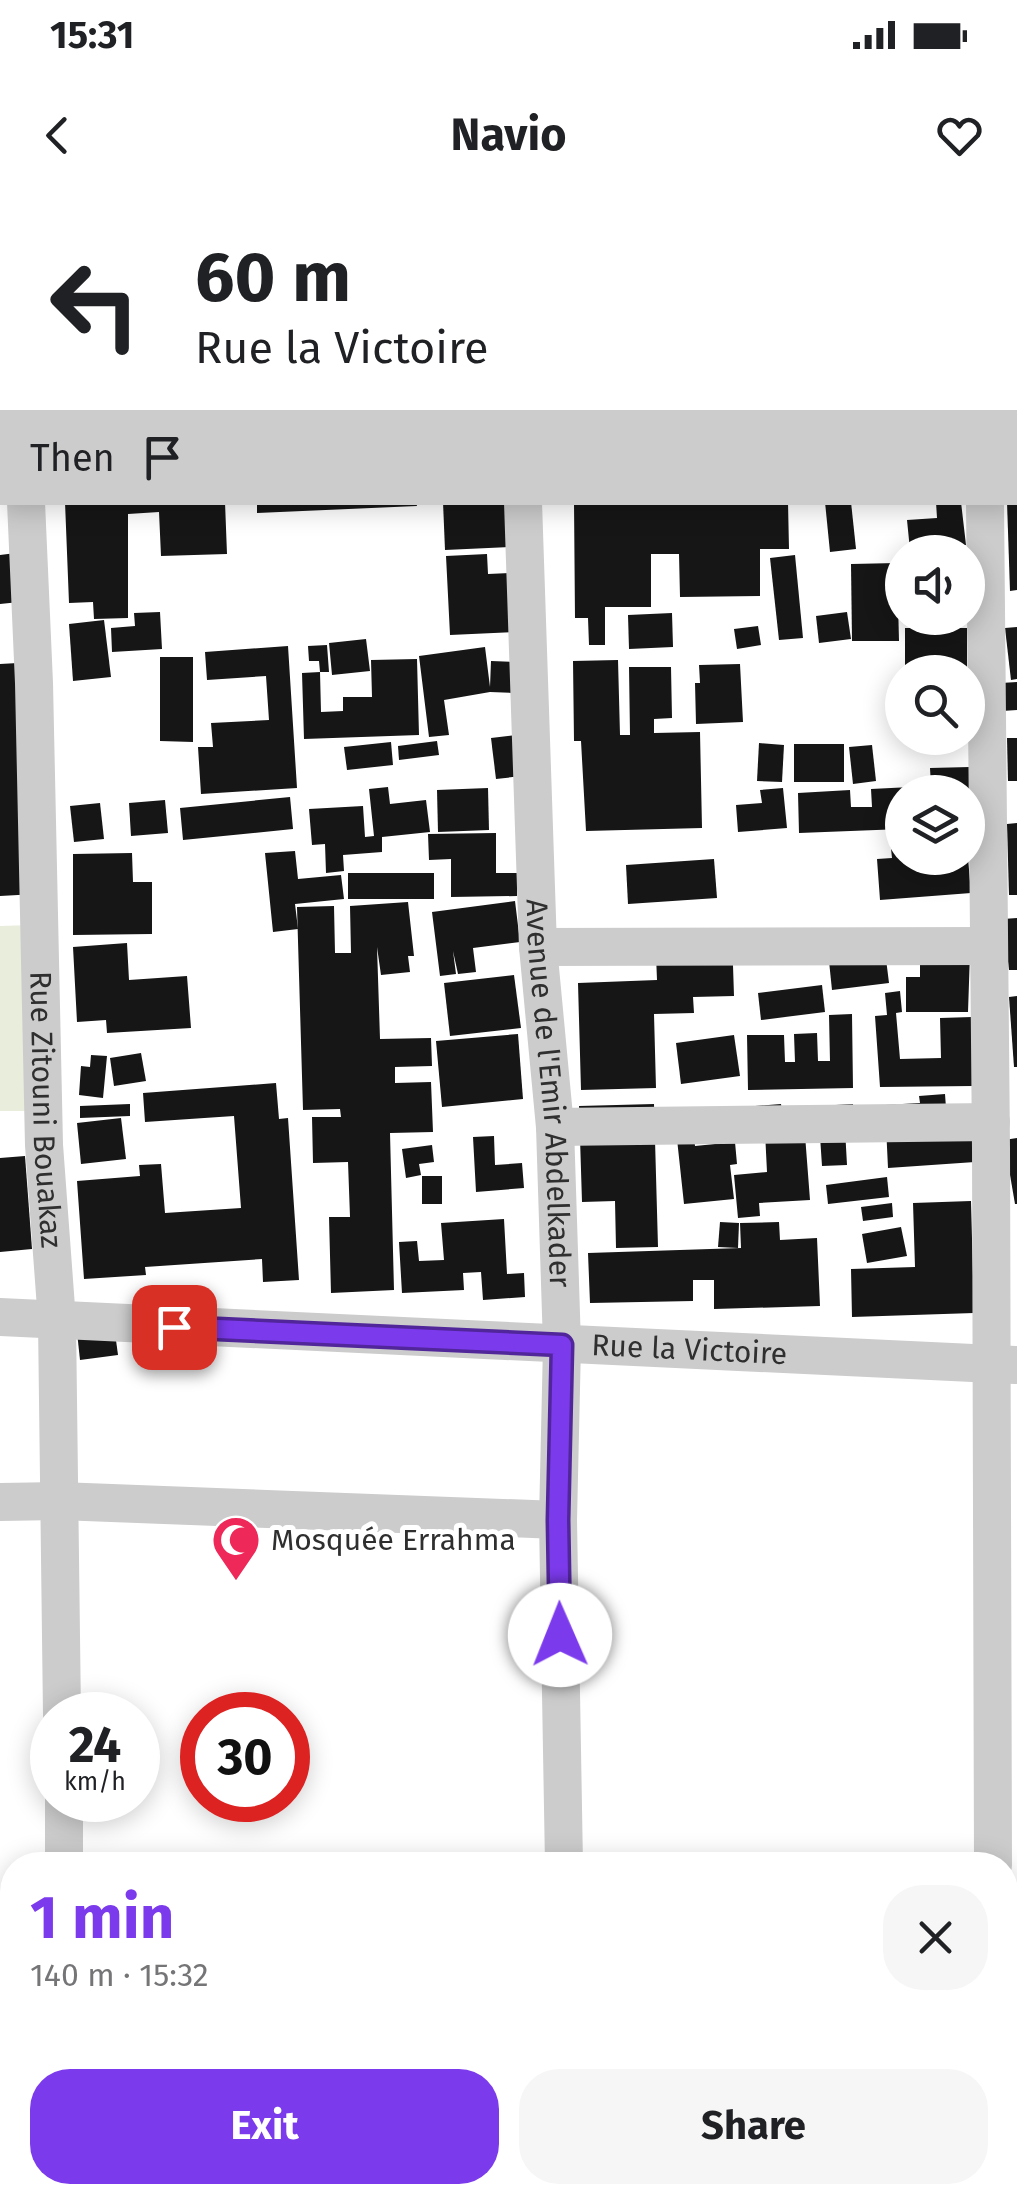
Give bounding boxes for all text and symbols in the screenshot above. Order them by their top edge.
text: 15:31 [50,12,134,58]
icon: back [30,108,85,163]
text: Navio [451,108,566,162]
icon: heart [932,108,987,163]
text: 60 m [195,236,351,320]
icon: left [30,240,160,370]
text: Rue la Victoire [195,321,489,375]
icon: arrive [135,430,190,485]
text: Then [30,435,115,481]
map controls [885,535,985,875]
button: sound [885,535,985,635]
button: search [885,655,985,755]
button: layers [885,775,985,875]
street label: Avenue de l'Emir Abdelkader [518,898,578,1289]
street label: Rue Zitouni Bouakaz [22,971,70,1249]
pin [132,1285,217,1370]
icon: arrive [147,1300,202,1355]
street label: Rue la Victoire [591,1327,788,1372]
mosque icon: Mosquée Errahma [210,1514,262,1582]
place label: Mosquée Errahma [271,1522,516,1558]
position arrow [508,1583,612,1687]
speed limit sign: 30 [180,1692,310,1822]
text: 24 [69,1715,121,1775]
text: km/h [64,1767,126,1797]
text: 1 min [30,1882,174,1954]
button: close [883,1885,988,1990]
text: 140 m · 15:32 [30,1956,209,1994]
button: Exit [30,2069,499,2184]
button: Share [519,2069,988,2184]

